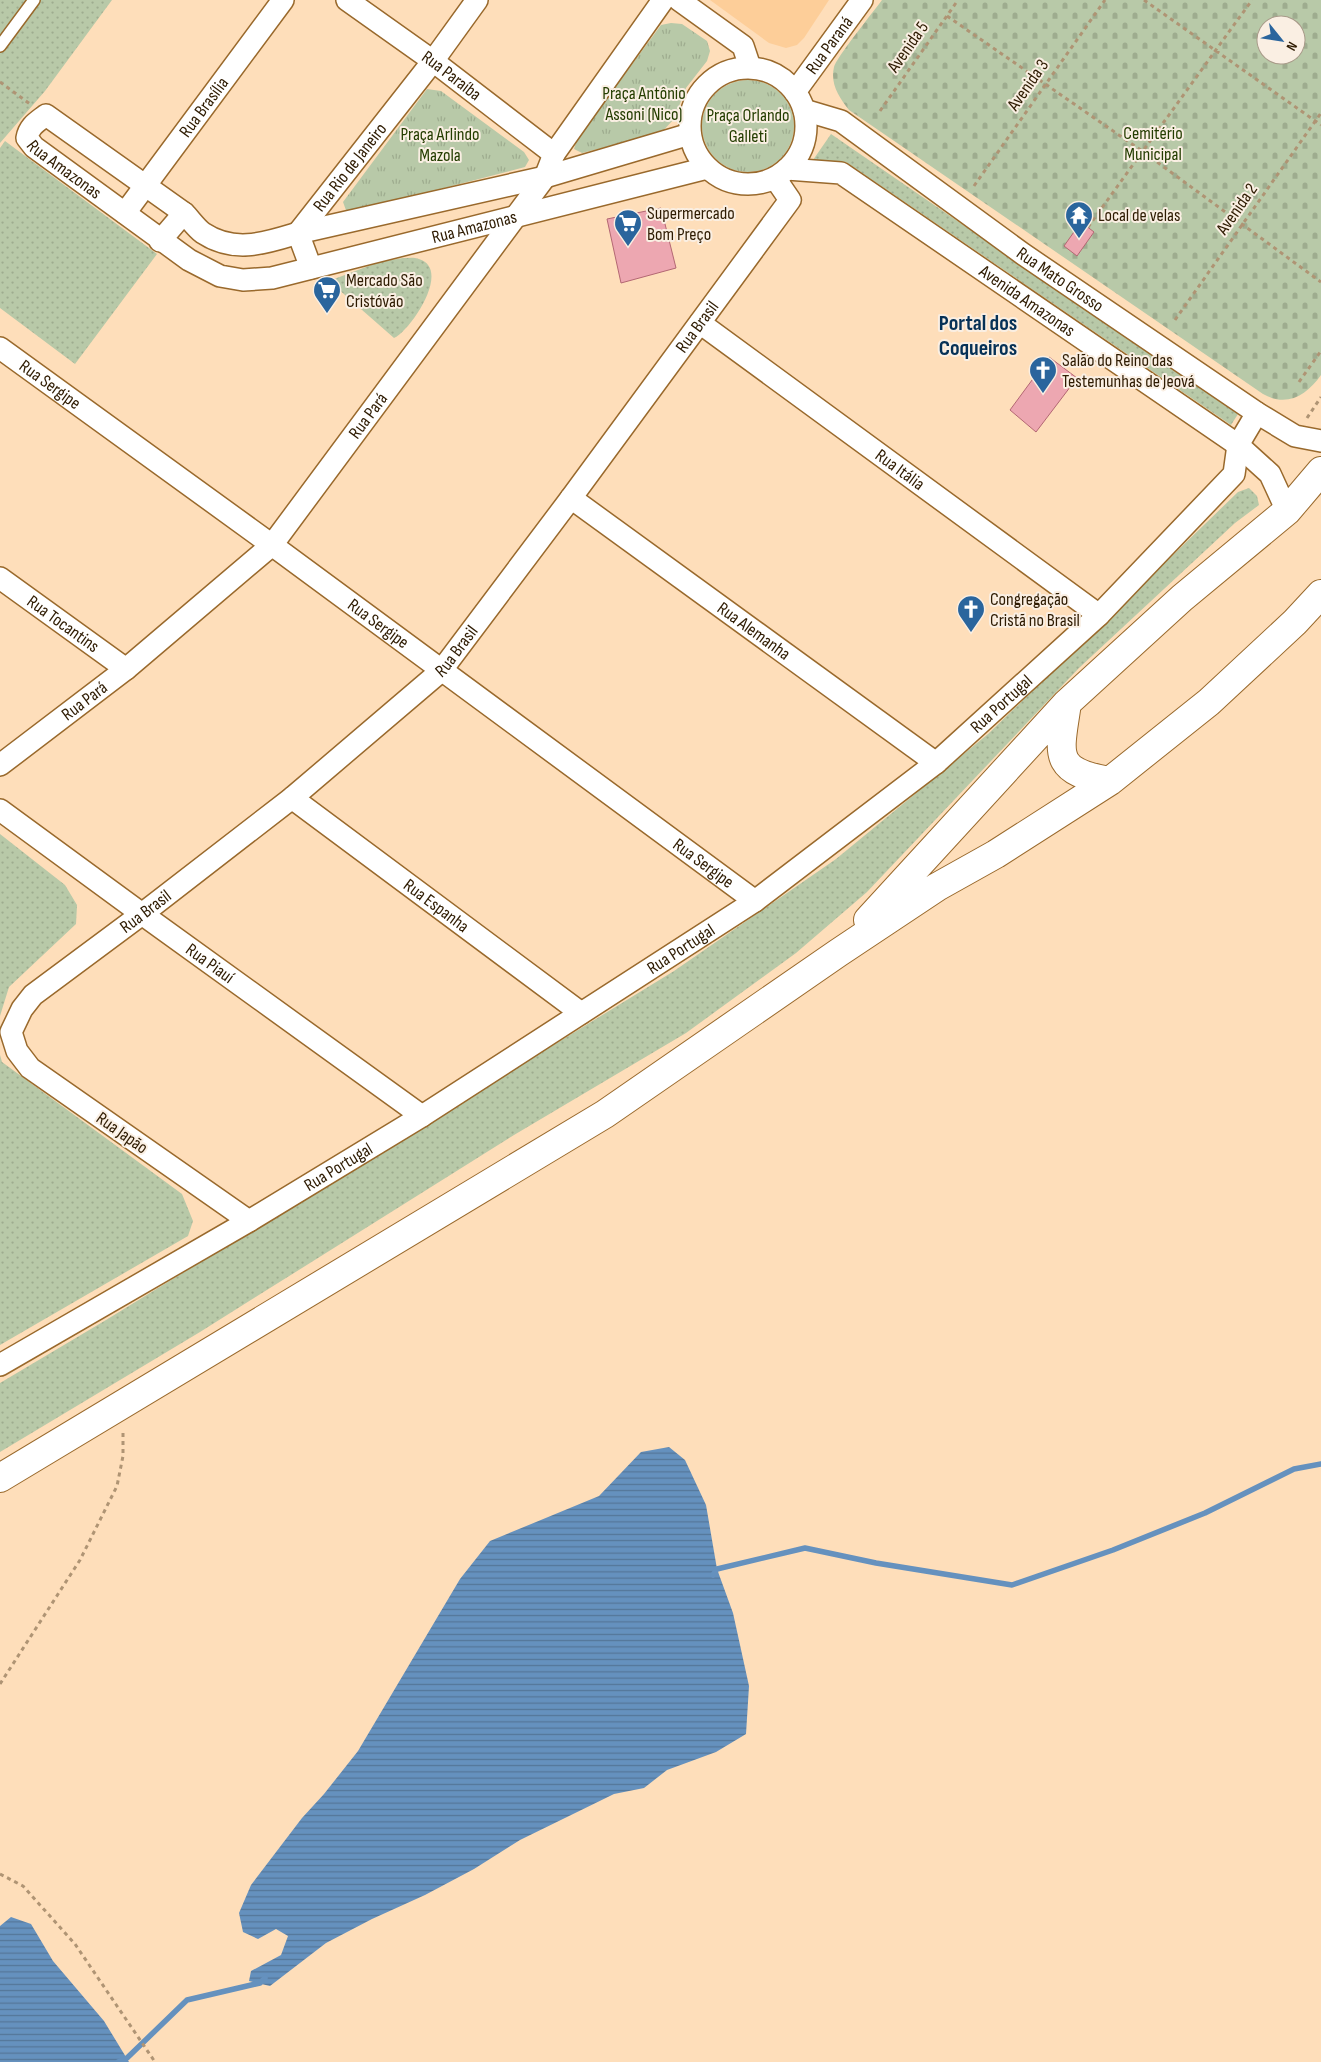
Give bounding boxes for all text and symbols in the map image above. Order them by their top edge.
street label: Rua Paraná [801,12,857,78]
north arrow [1256,15,1306,65]
street label: Avenida 5 [882,18,933,77]
text: N [1283,39,1301,54]
street label: Rua Paraíba [418,46,486,105]
street label: Avenida 3 [1002,55,1053,115]
street label: Rua Brasília [175,73,233,141]
park label: Praça Antônio Assoni (Nico) [602,83,686,125]
park label: Praça Orlando Galleti [706,105,790,147]
street label: Rua Rio de Janeiro [308,119,391,216]
park label: Cemitério Municipal [1123,123,1183,165]
park label: Praça Arlindo Mazola [400,124,480,166]
street label: Rua Amazonas [22,136,106,203]
street label: Avenida 2 [1211,180,1262,239]
temple icon: Local de velas [1064,200,1094,239]
place label: Supermercado Bom Preço [647,203,735,245]
place label: Local de velas [1098,205,1180,226]
street label: Rua Amazonas [429,206,519,248]
supermarket icon: Supermercado Bom Preço [613,208,643,247]
street label: Rua Mato Grosso [1012,242,1108,316]
street label: Avenida Amazonas [975,260,1079,341]
place label: Mercado São Cristóvão [346,270,423,312]
supermarket icon: Mercado São Cristóvão [312,275,342,314]
street label: Rua Brasil [671,297,723,357]
district label: Portal dos Coqueiros [939,310,1017,362]
place label: Salão do Reino das Testemunhas de Jeová [1062,350,1195,392]
street label: Rua Sergipe [15,355,85,414]
church icon: Salão do Reino das Testemunhas de Jeová [1028,355,1058,394]
street label: Rua Pará [344,389,392,443]
street label: Rua Itália [871,445,929,494]
place label: Congregação Cristã no Brasil [990,589,1080,631]
street label: Rua Tocantins [23,591,103,657]
street label: Rua Sergipe [344,594,413,653]
church icon: Congregação Cristã no Brasil [956,594,986,633]
street label: Rua Alemanha [713,597,795,664]
street label: Rua Brasil [431,621,482,682]
street label: Rua Portugal [966,670,1037,737]
street label: Rua Pará [57,677,111,725]
street label: Rua Sergipe [669,834,738,892]
street label: Rua Espanha [400,874,473,937]
street label: Rua Brasil [116,885,175,937]
street label: Rua Portugal [643,919,719,978]
street label: Rua Piauí [182,939,239,988]
street label: Rua Japão [92,1108,152,1158]
street label: Rua Portugal [300,1138,376,1196]

